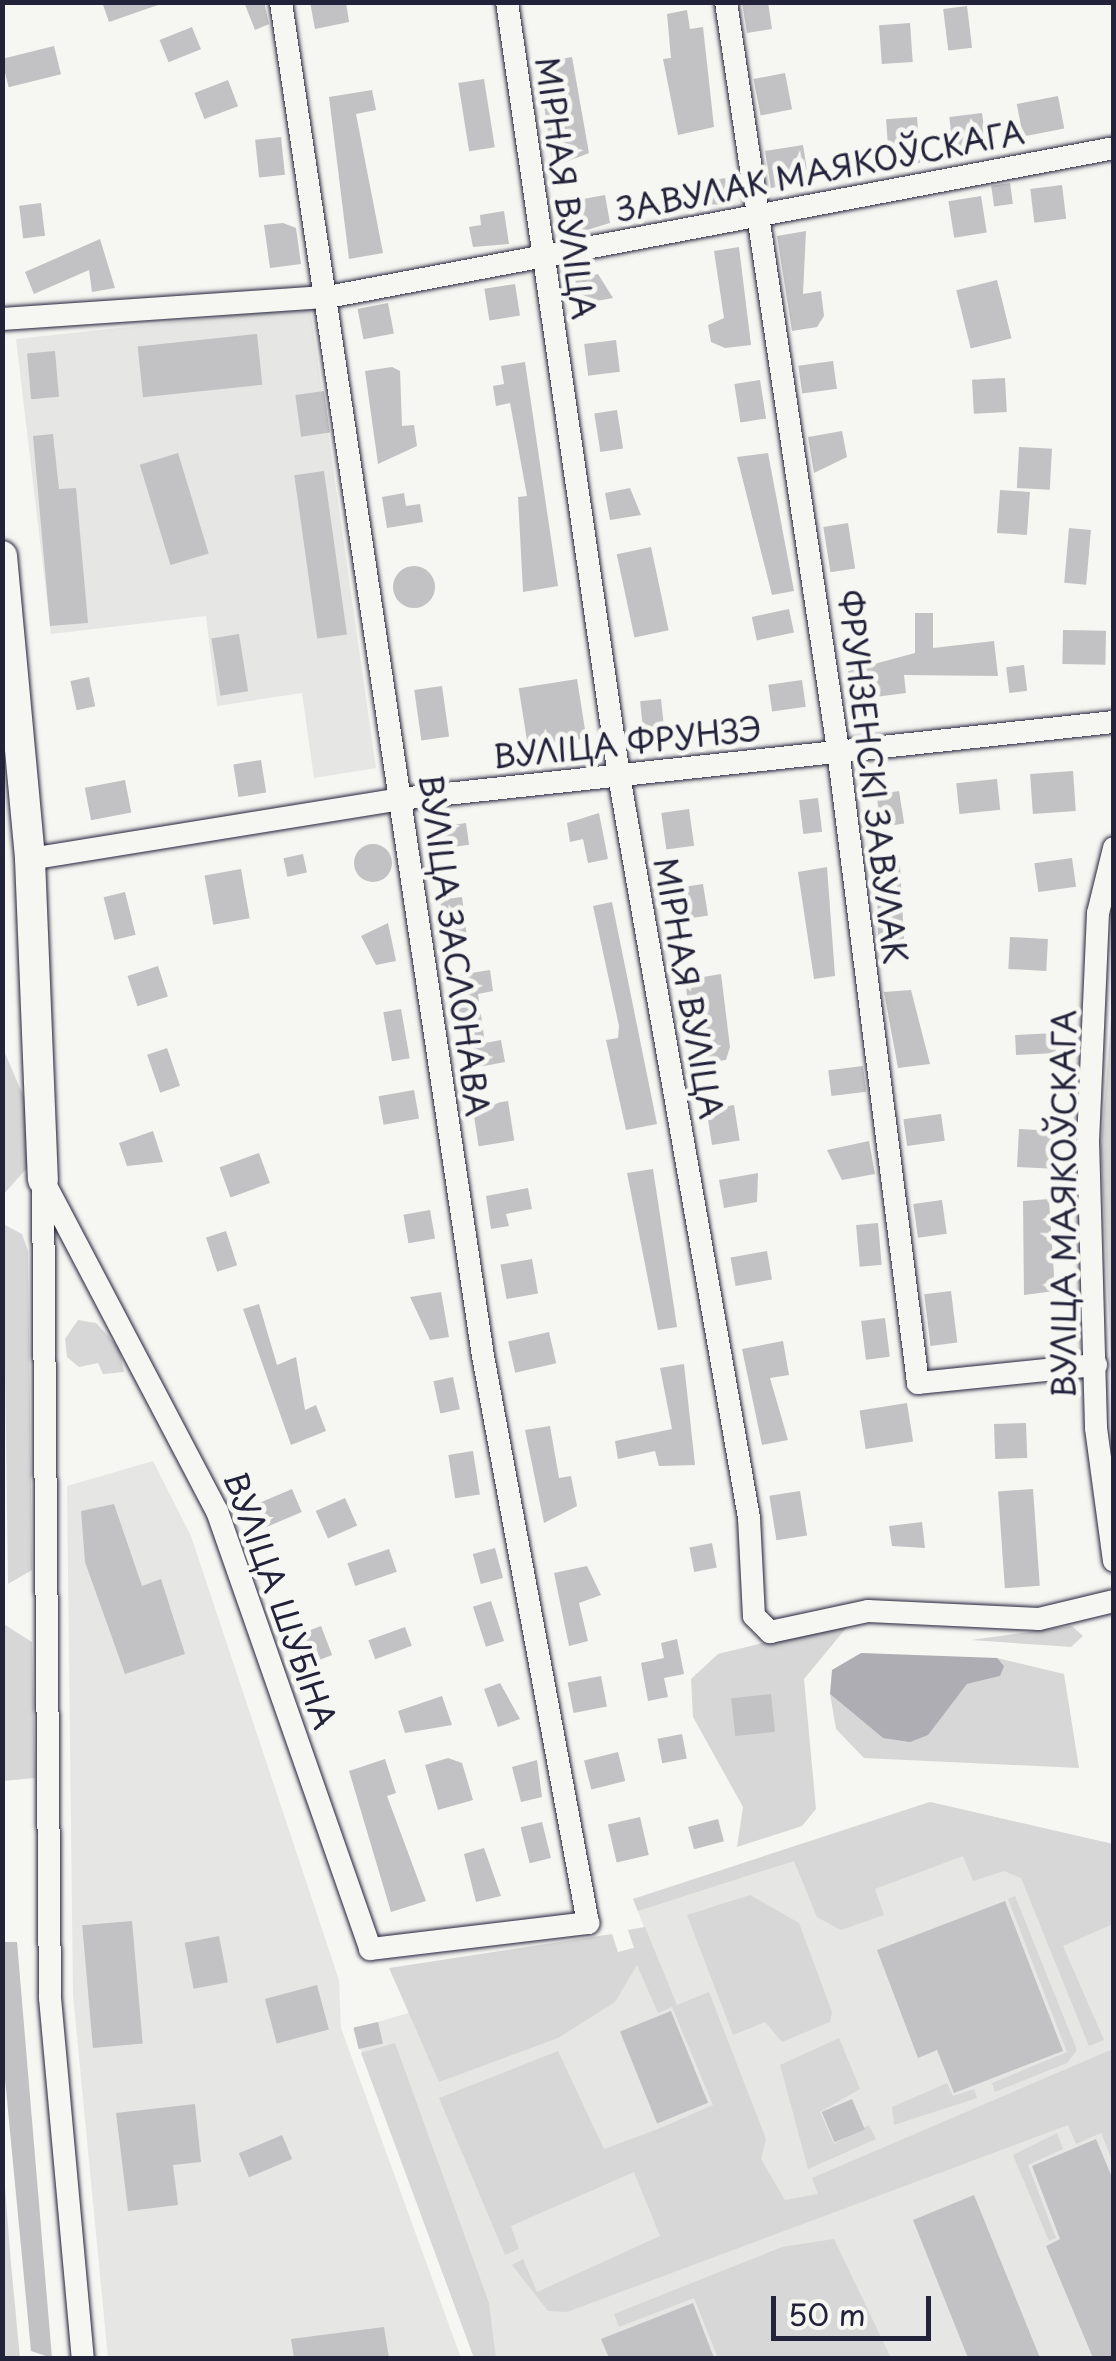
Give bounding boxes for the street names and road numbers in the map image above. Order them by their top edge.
street label: МІРНАЯ ВУЛІЦА [528,54,604,322]
street label: ЗАВУЛАК МАЯКОЎСКАГА [611,111,1029,229]
street label: ФРУНЗЕНСКІ ЗАВУЛАК [831,587,915,967]
street label: ВУЛІЦА ФРУНЗЭ [491,709,763,775]
street label: ВУЛІЦА ЗАСЛОНАВА [412,772,498,1118]
street label: МІРНАЯ ВУЛІЦА [647,854,731,1122]
street label: ВУЛІЦА МАЯКОЎСКАГА [1044,1010,1082,1398]
street label: ВУЛІЦА ШУБІНА [217,1466,345,1734]

